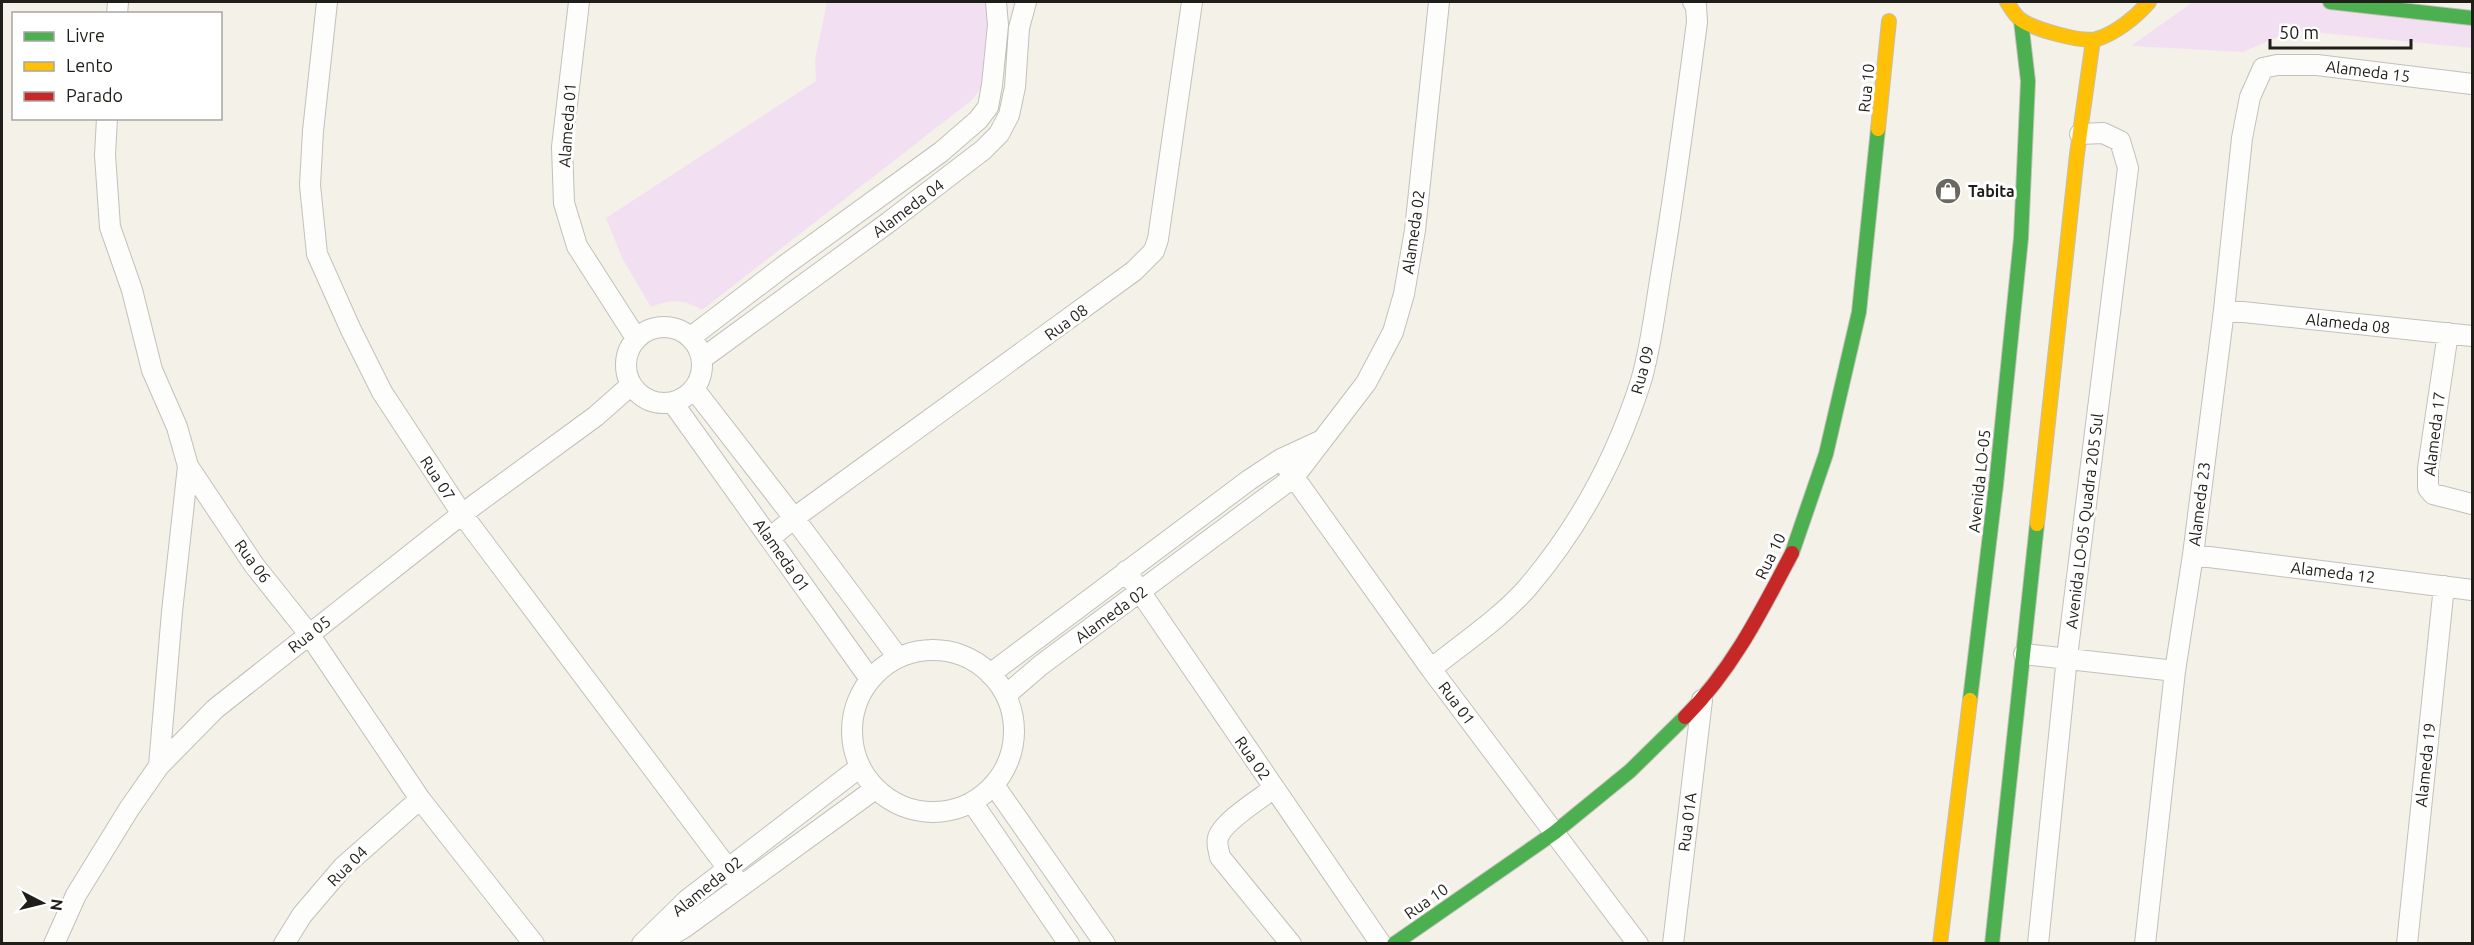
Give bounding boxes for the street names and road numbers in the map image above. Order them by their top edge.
street label: Alameda 15 [2325,57,2411,85]
street label: Rua 10 [1854,63,1878,113]
street label: Alameda 01 [555,82,579,168]
street label: Alameda 04 [869,175,947,241]
street label: Alameda 02 [1398,189,1428,275]
street label: Rua 08 [1041,300,1091,344]
street label: Alameda 08 [2305,310,2391,336]
street label: Rua 09 [1627,344,1657,396]
street label: Alameda 17 [2420,391,2448,477]
street label: Avenida LO-05 Quadra 205 Sul [2062,412,2106,630]
street label: Avenida LO-05 [1965,428,1993,534]
street label: Rua 07 [417,453,459,503]
street label: Alameda 23 [2185,461,2213,547]
street label: Alameda 01 [750,515,814,595]
street label: Rua 10 [1751,530,1789,582]
street label: Rua 06 [231,536,275,586]
street label: Alameda 12 [2290,558,2376,586]
street label: Alameda 02 [1071,582,1151,646]
street label: Rua 05 [284,612,334,656]
street label: Rua 01 [1435,678,1479,728]
street label: Alameda 19 [2412,722,2438,808]
street label: Rua 02 [1232,733,1274,783]
street label: Rua 01A [1674,791,1700,853]
street label: Rua 04 [323,842,371,890]
street label: Alameda 02 [668,852,746,920]
street label: Rua 10 [1401,880,1451,922]

